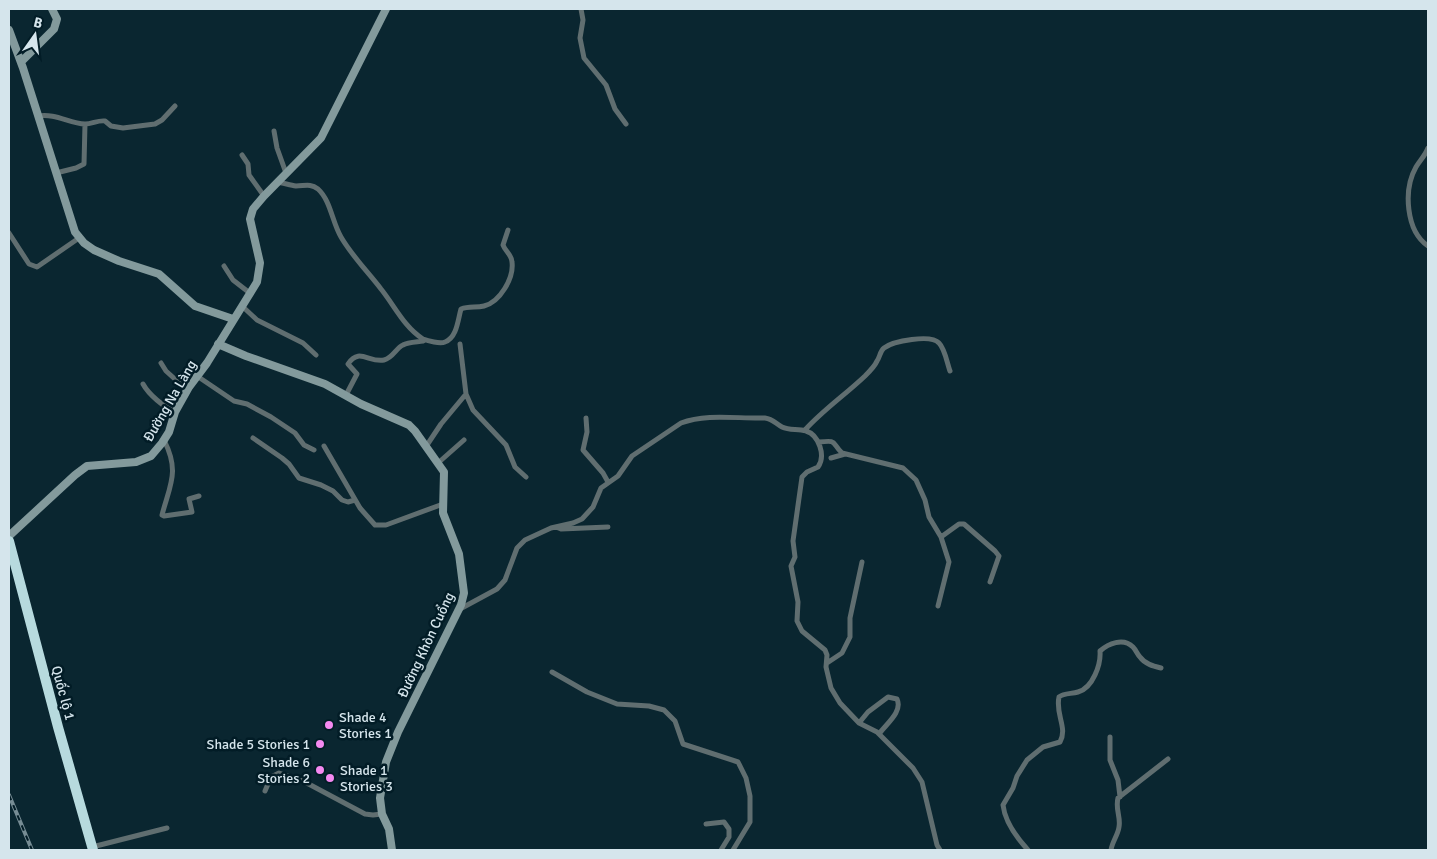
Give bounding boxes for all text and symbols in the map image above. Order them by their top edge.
north arrow [10,10,60,60]
text: B [32,14,45,32]
street label: Đường Na Làng [140,357,200,445]
street label: Đường Khòn Cuổng [394,589,458,701]
street label: Quốc lộ 1 [48,664,78,722]
place label: Shade 4 Stories 1 [339,709,392,742]
marker: Shade 4 Stories 1 [323,719,335,731]
place label: Shade 5 Stories 1 [207,736,310,753]
marker: Shade 5 Stories 1 [314,738,326,750]
place label: Shade 6 Stories 2 [257,754,310,787]
place label: Shade 1 Stories 3 [340,762,393,795]
marker: Shade 6 Stories 2 [314,764,326,776]
marker: Shade 1 Stories 3 [324,772,336,784]

